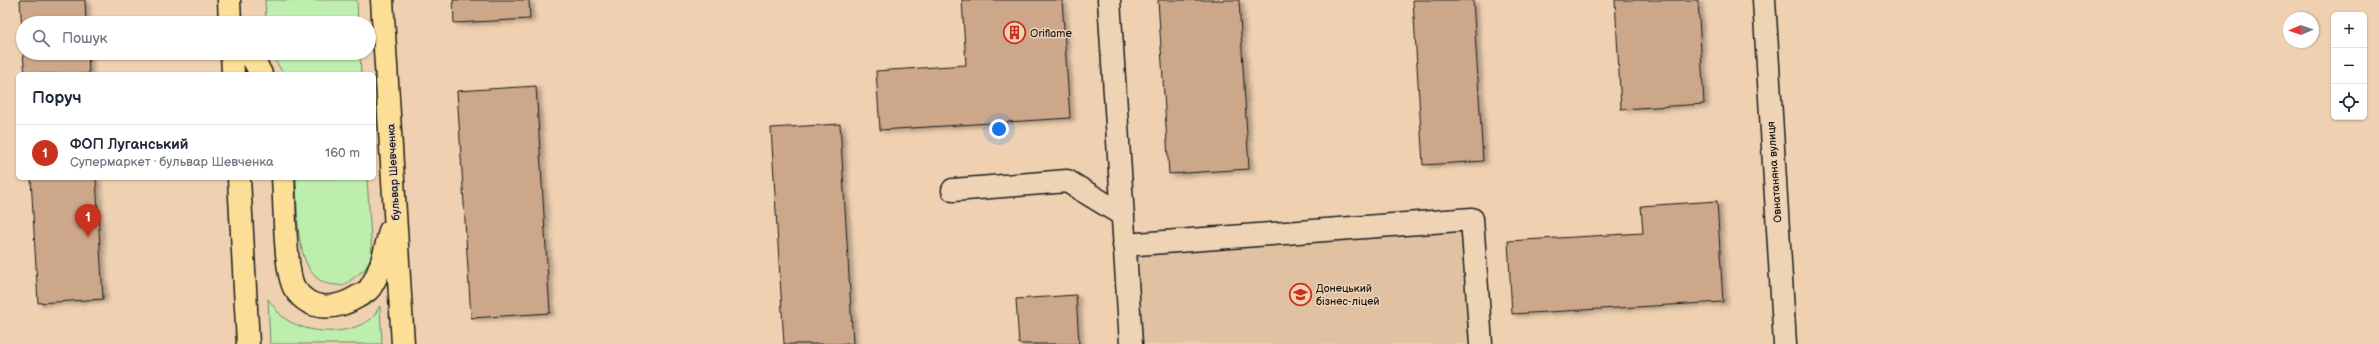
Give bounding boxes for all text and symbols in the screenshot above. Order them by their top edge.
north arrow [2283,12,2319,48]
map controls [2331,12,2367,120]
button: + [2331,12,2367,48]
search box [16,16,376,60]
building icon: Oriflame [1001,20,1027,46]
icon: search [30,27,52,49]
place label: Oriflame [1030,27,1072,40]
text: Пошук [62,29,108,48]
button: − [2331,48,2367,84]
button: locate [2331,84,2367,120]
text: Поруч [32,88,82,108]
your location [989,119,1009,139]
street label: Овнатаняна вулиця [1764,121,1785,223]
street label: бульвар Шевченка [384,123,403,221]
text: ФОП Луганський [70,135,188,154]
text: 1 [42,145,48,161]
text: 160 m [325,145,360,161]
text: Супермаркет · бульвар Шевченка [70,154,274,170]
pin: 1 [75,204,101,237]
school or university icon: Донецький бізнес-ліцей [1288,281,1314,307]
place label: Донецький бізнес-ліцей [1316,282,1380,308]

